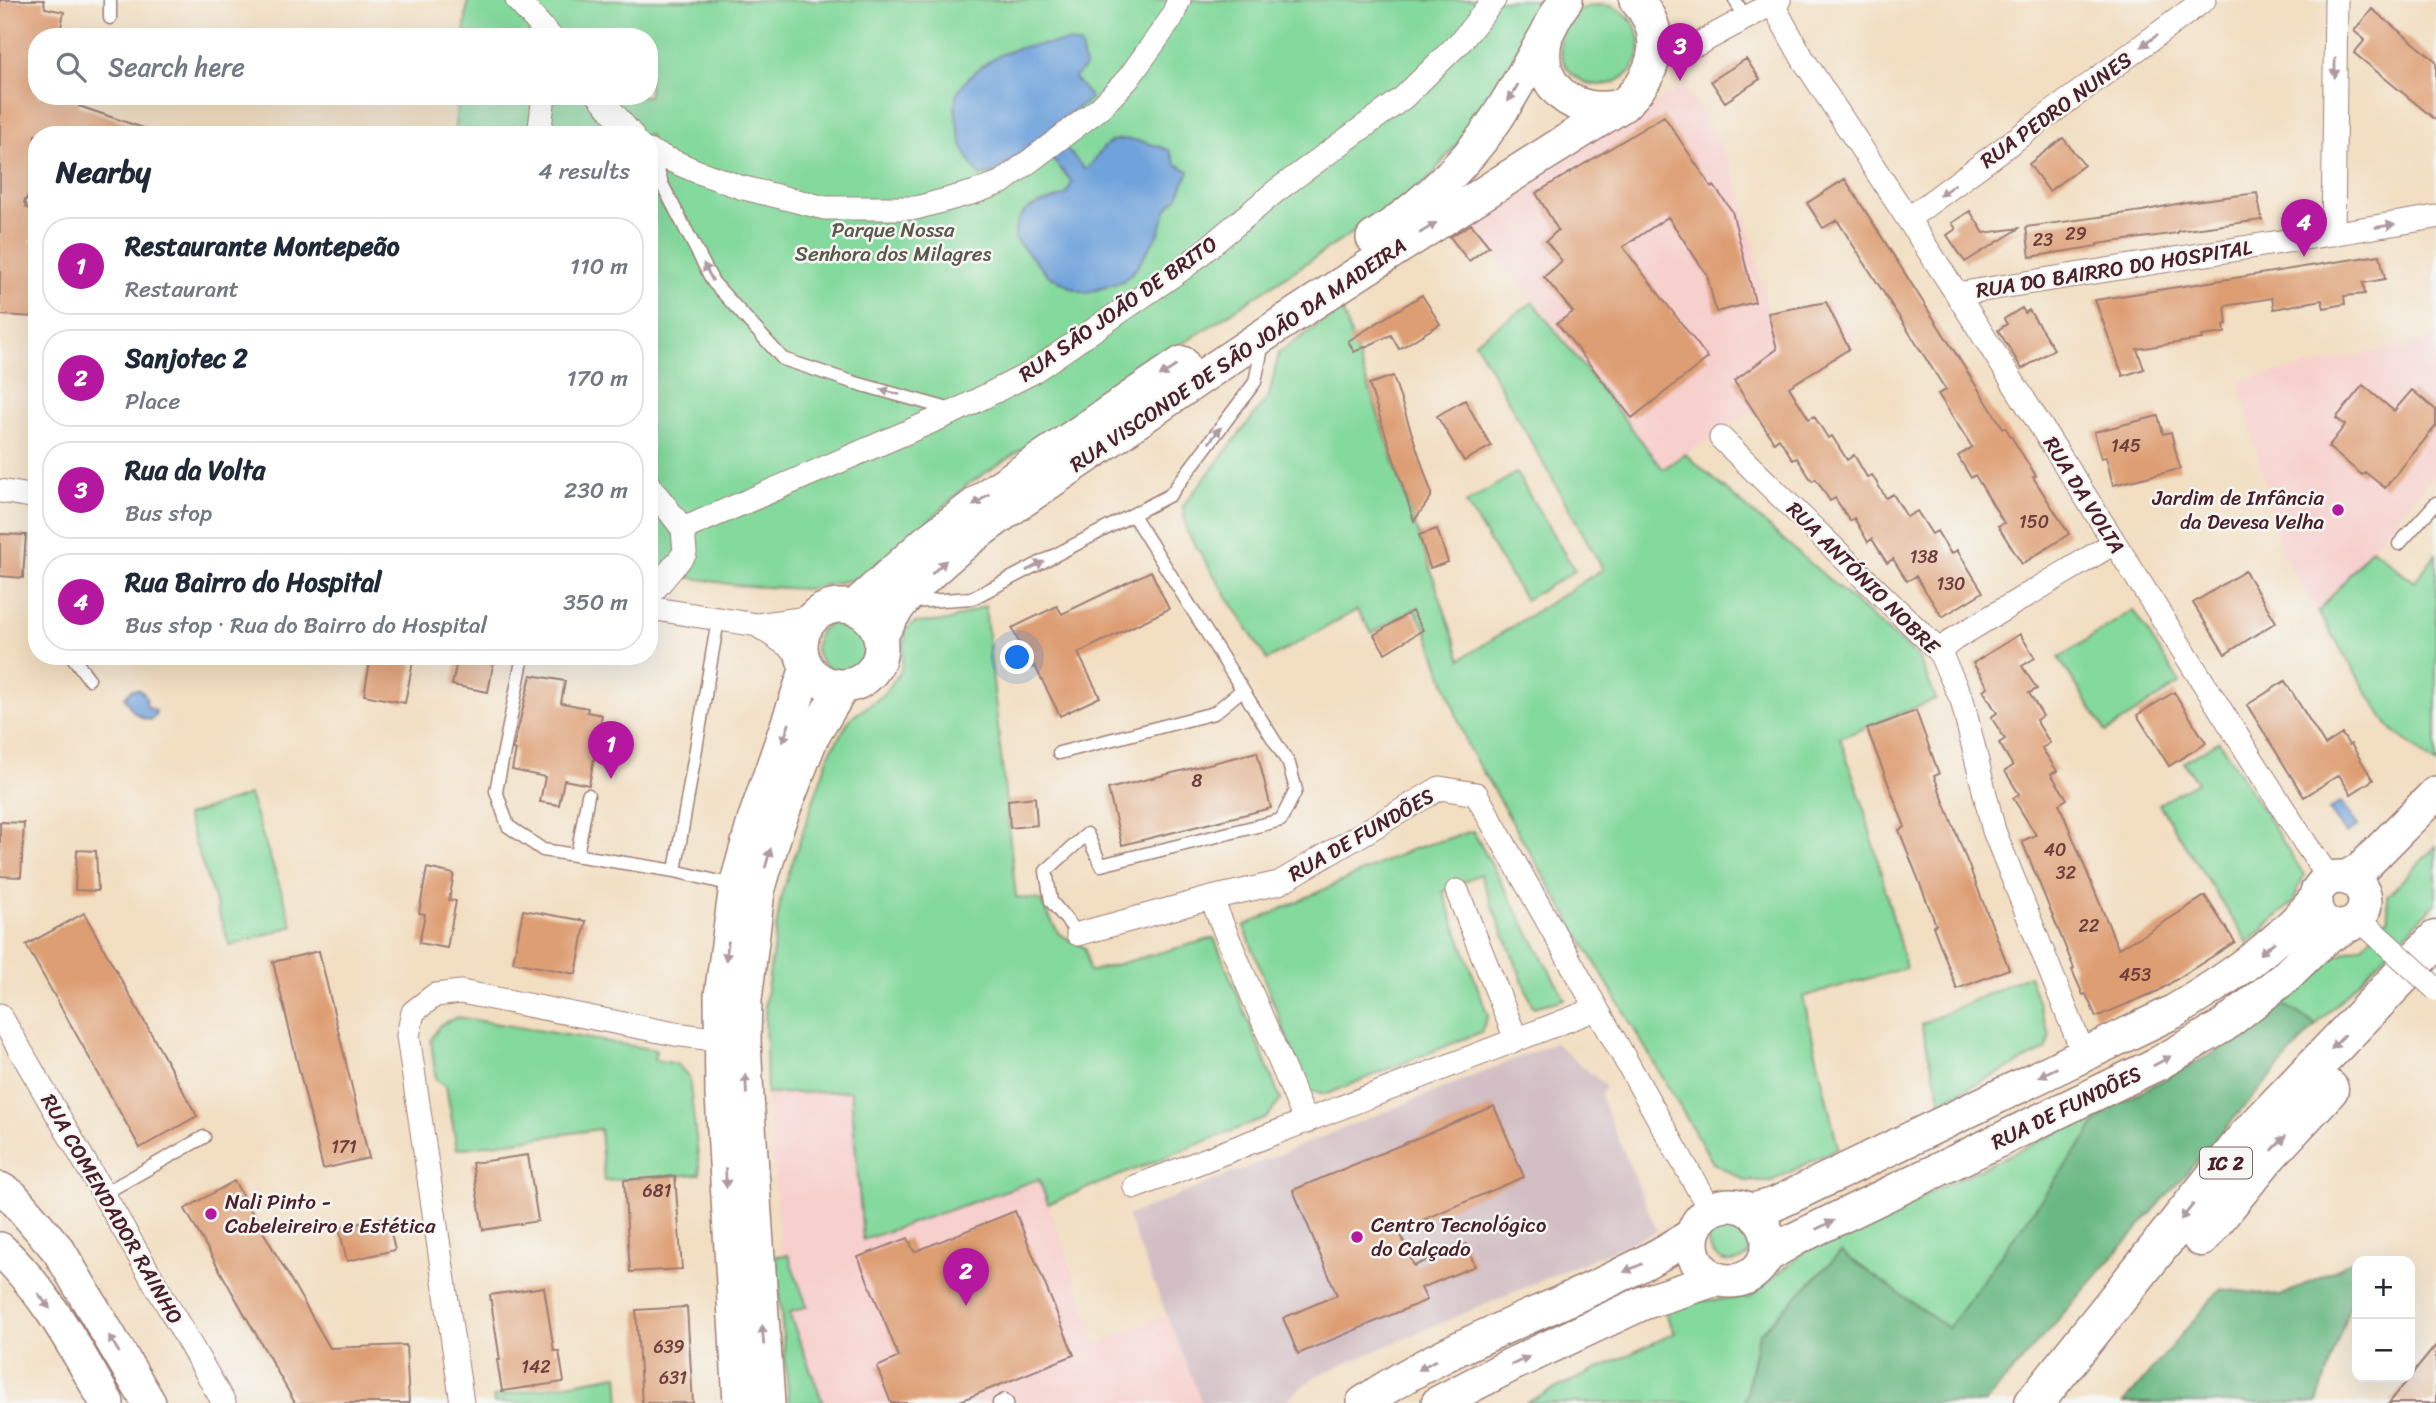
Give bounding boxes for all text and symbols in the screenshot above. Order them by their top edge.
pin: 3 [1657,23,1703,81]
search box [28,28,658,105]
one-way arrow [2141,33,2159,48]
street label: RUA PEDRO NUNES [1972,41,2140,179]
text: Search here [108,44,245,90]
icon: search [52,48,90,86]
one-way arrow [2329,57,2341,79]
one-way arrow [1507,83,1519,102]
text: Nearby [56,145,151,199]
text: 4 results [538,151,630,192]
one-way arrow [1938,183,1956,197]
pin: 4 [2281,199,2327,257]
park label: Parque Nossa Senhora dos Milagres [795,211,992,273]
house number: 29 [2065,218,2087,250]
one-way arrow [2374,220,2396,231]
one-way arrow [1419,222,1438,235]
text: Restaurante Montepeão [125,223,400,269]
house number: 23 [2033,224,2053,256]
street label: RUA SÃO JOÃO DE BRITO [1010,226,1226,392]
street label: RUA VISCONDE DE SÃO JOÃO DA MADEIRA [1061,227,1415,483]
street label: RUA DO BAIRRO DO HOSPITAL [1973,228,2255,310]
text: 1 [76,246,86,287]
text: 110 m [570,246,628,287]
one-way arrow [702,262,714,282]
text: Restaurant [125,269,239,310]
text: Sanjotec 2 [125,335,248,381]
text: 2 [74,358,88,399]
text: 170 m [567,358,628,399]
one-way arrow [1159,364,1178,377]
text: Place [125,381,180,422]
one-way arrow [879,386,901,397]
one-way arrow [1208,426,1222,444]
street label: RUA DA VOLTA [2033,428,2135,562]
house number: 145 [2111,430,2141,462]
text: Rua da Volta [125,447,265,493]
text: 3 [75,470,87,511]
text: 230 m [564,470,628,511]
place label: Jardim de Infância da Devesa Velha [2151,479,2324,541]
street label: RUA ANTÓNIO NOBRE [1777,492,1950,665]
text: Bus stop [125,493,212,534]
one-way arrow [973,493,991,508]
marker: Jardim de Infância da Devesa Velha [2330,502,2346,518]
house number: 150 [2019,506,2049,538]
house number: 138 [1910,541,1938,573]
text: Rua Bairro do Hospital [125,559,381,605]
one-way arrow [930,559,947,575]
one-way arrow [1025,560,1045,571]
house number: 130 [1937,568,1965,600]
text: 4 [74,582,88,623]
text: 350 m [563,582,628,623]
text: Bus stop · Rua do Bairro do Hospital [125,605,487,646]
your location [1000,640,1034,674]
pin: 1 [588,721,634,779]
one-way arrow [780,722,791,743]
house number: 8 [1192,765,1203,797]
street label: RUA DE FUNDÕES [1281,778,1441,892]
house number: 40 [2044,834,2066,866]
one-way arrow [763,848,773,869]
house number: 32 [2056,857,2076,889]
house number: 22 [2079,910,2099,942]
one-way arrow [721,941,732,963]
one-way arrow [2258,941,2276,956]
house number: 453 [2119,959,2151,991]
one-way arrow [2330,1033,2346,1051]
street label: RUA DE FUNDÕES [1984,1055,2148,1161]
one-way arrow [2152,1055,2172,1067]
one-way arrow [2038,1067,2058,1078]
one-way arrow [740,1072,751,1094]
street label: RUA COMENDADOR RAINHO [30,1086,194,1332]
house number: 171 [331,1131,357,1163]
one-way arrow [2271,1135,2287,1152]
road number: IC 2 [2200,1148,2252,1178]
one-way arrow [720,1168,731,1190]
house number: 681 [643,1175,672,1207]
place label: Nali Pinto - Cabeleireiro e Estética [225,1183,436,1245]
one-way arrow [2180,1203,2195,1220]
marker: Nali Pinto - Cabeleireiro e Estética [203,1206,219,1222]
place label: Centro Tecnológico do Calçado [1371,1206,1546,1268]
one-way arrow [1815,1219,1835,1230]
marker: Centro Tecnológico do Calçado [1349,1229,1365,1245]
pin: 2 [943,1248,989,1306]
map controls [2352,1256,2415,1382]
button: + [2352,1256,2415,1319]
one-way arrow [1623,1262,1643,1274]
one-way arrow [37,1292,51,1310]
button: − [2352,1319,2415,1382]
one-way arrow [757,1324,768,1346]
house number: 639 [653,1331,685,1363]
one-way arrow [108,1335,121,1354]
house number: 142 [521,1351,551,1383]
one-way arrow [1510,1355,1530,1366]
one-way arrow [1417,1359,1436,1371]
house number: 631 [659,1362,687,1394]

